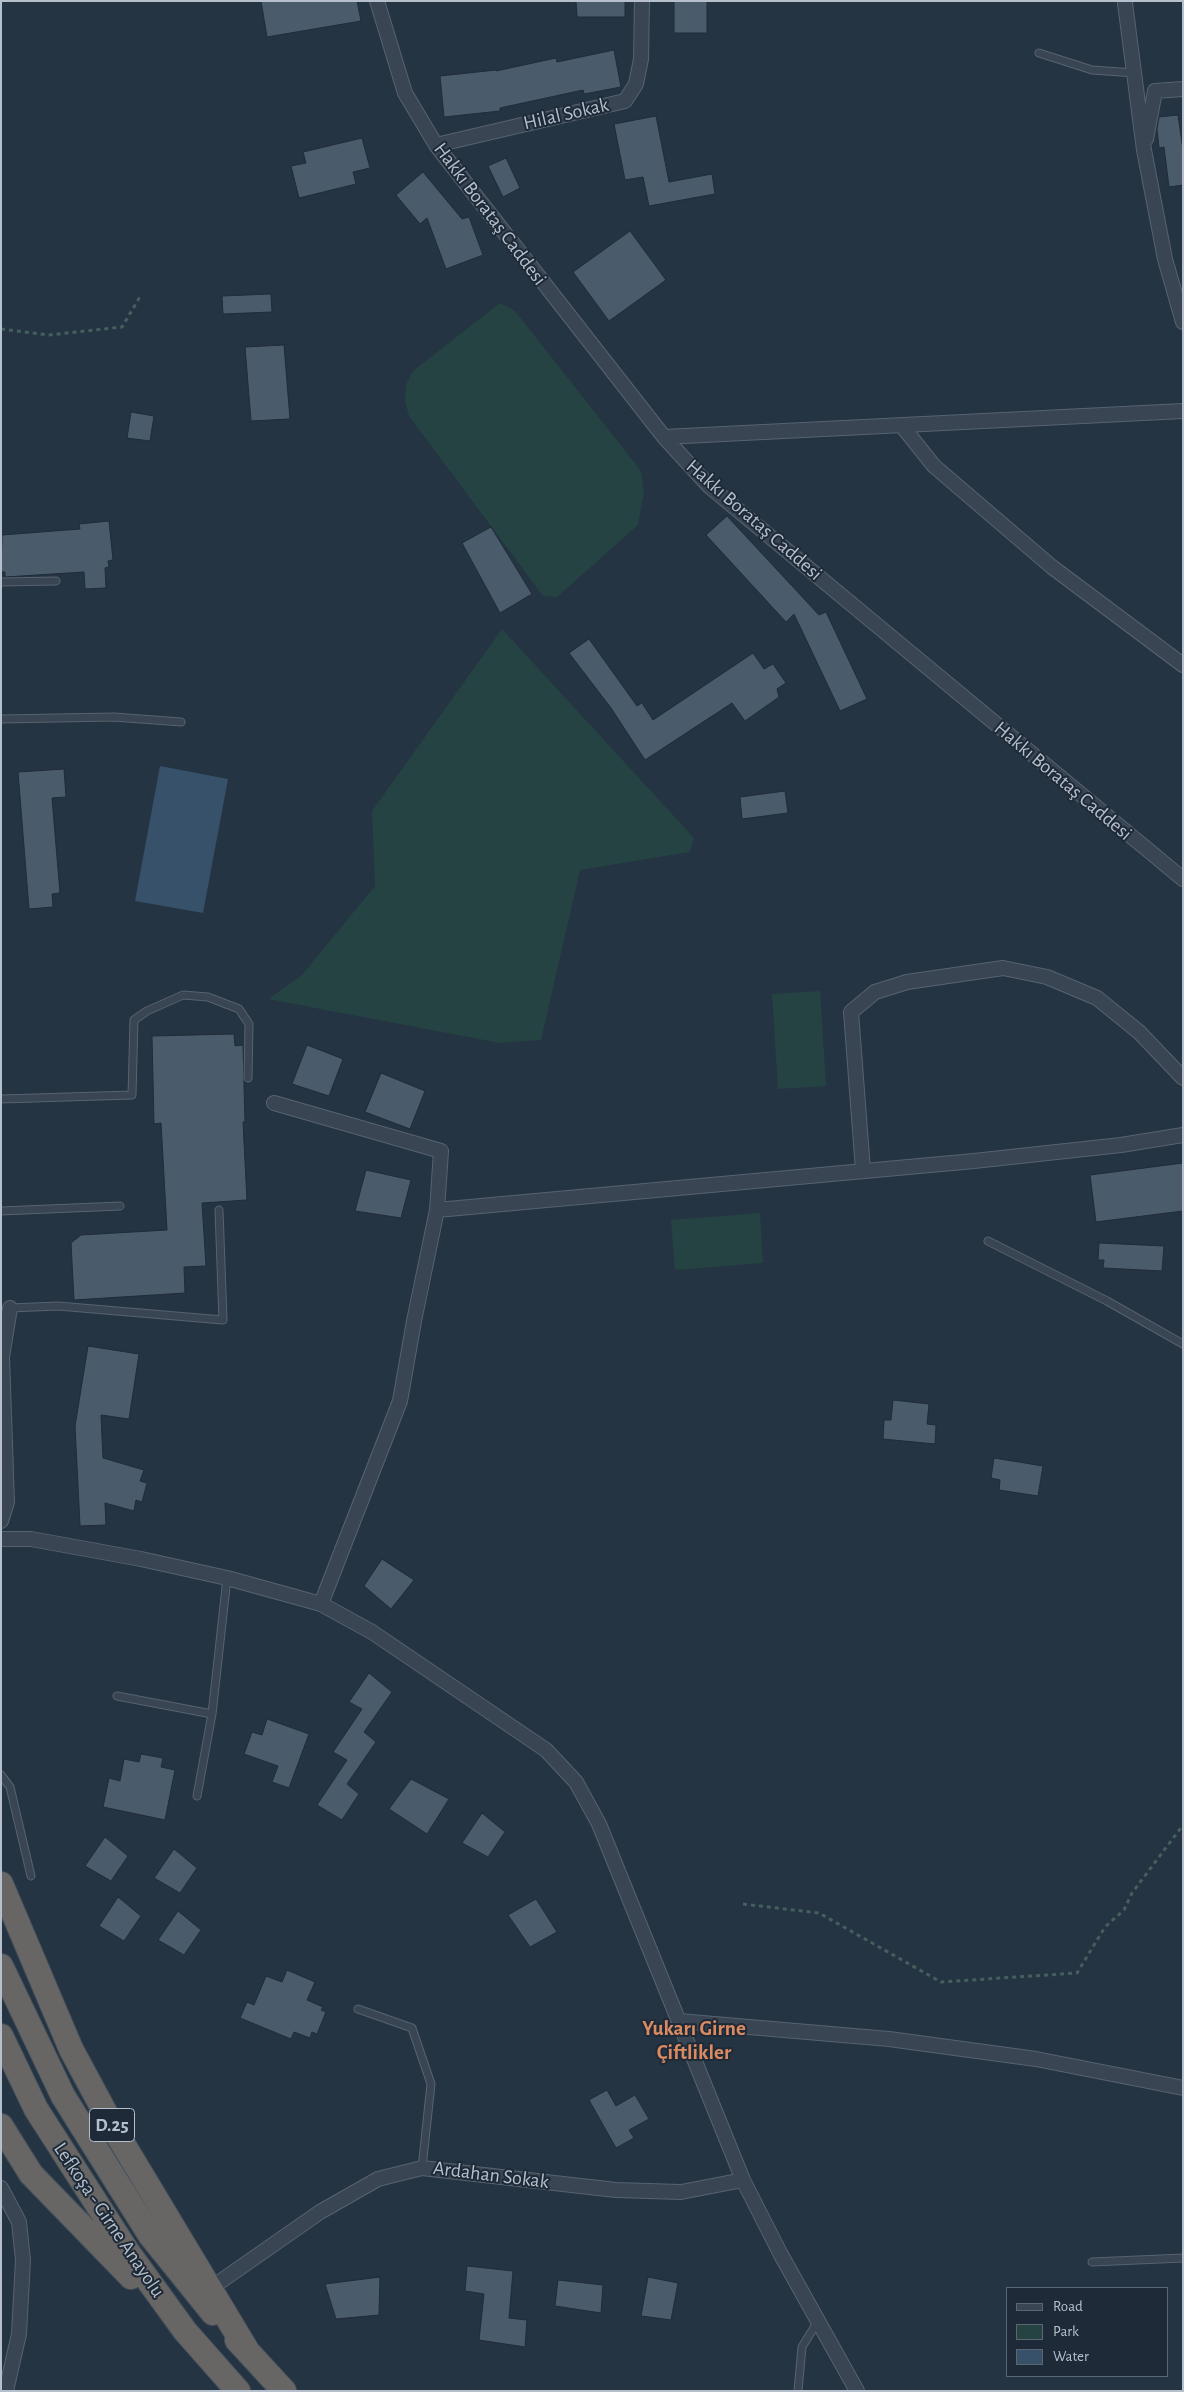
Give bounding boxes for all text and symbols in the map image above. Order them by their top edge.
street label: Hilal Sokak [521,93,611,135]
street label: Hakkı Borataş Caddesi [428,138,552,290]
street label: Hakkı Borataş Caddesi [681,454,827,586]
street label: Hakkı Borataş Caddesi [989,716,1137,846]
district label: Yukarı Girne Çiftlikler [642,2016,746,2066]
road number: D.25 [90,2108,134,2142]
street label: Lefkoşa - Girne Anayolu [48,2138,170,2302]
street label: Ardahan Sokak [432,2156,550,2194]
legend [1006,2287,1169,2377]
text: Road [1053,2299,1083,2314]
text: Park [1053,2324,1079,2339]
text: Water [1053,2349,1089,2364]

